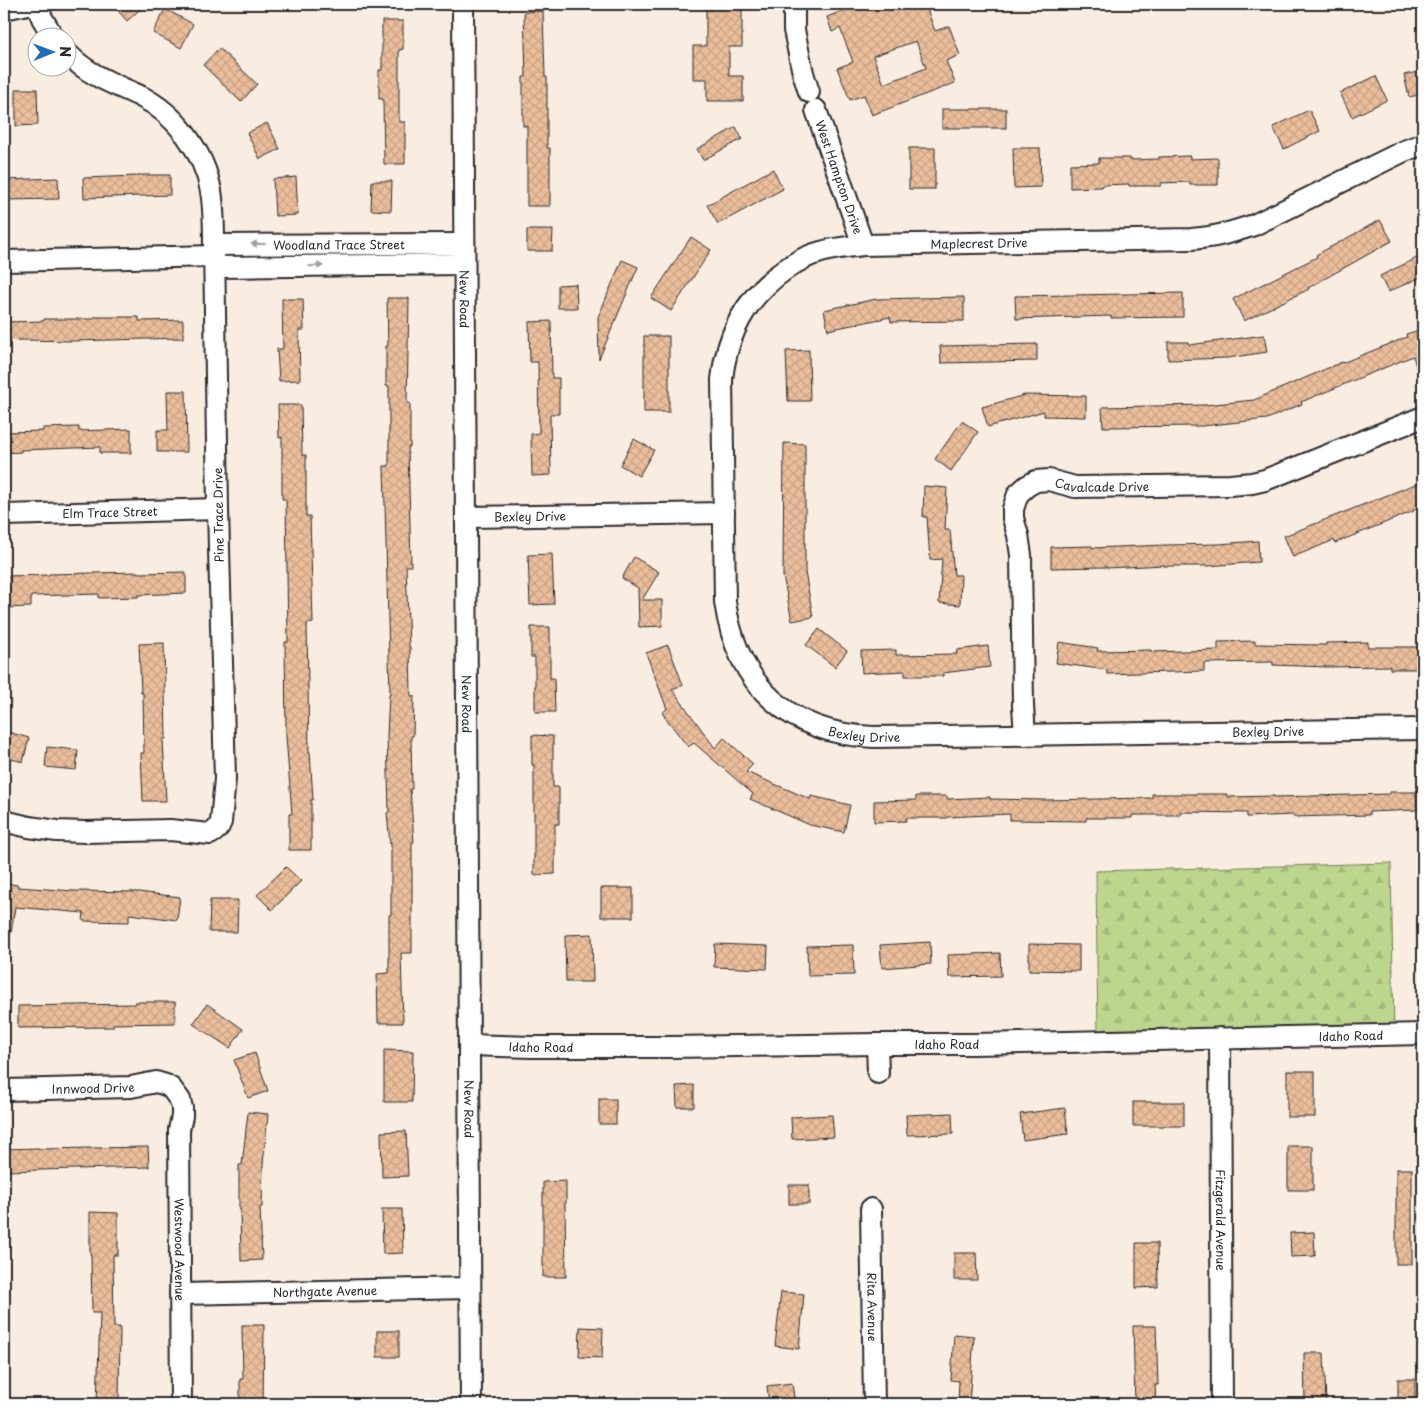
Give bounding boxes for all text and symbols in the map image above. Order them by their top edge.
north arrow [28,28,78,78]
text: N [55,46,76,57]
street label: West Hampton Drive [811,118,867,236]
street label: Maplecrest Drive [930,233,1028,253]
street label: Woodland Trace Street [273,235,405,254]
one-way arrow [250,241,266,249]
one-way arrow [308,262,324,270]
street label: New Road [456,270,474,328]
street label: Pine Trace Drive [208,468,228,562]
street label: Cavalcade Drive [1053,473,1150,496]
street label: Elm Trace Street [62,502,158,522]
street label: Bexley Drive [494,506,567,526]
street label: New Road [458,675,476,733]
street label: Bexley Drive [826,722,901,746]
street label: Bexley Drive [1232,722,1305,741]
street label: Idaho Road [1318,1026,1383,1045]
street label: Idaho Road [915,1035,980,1053]
street label: Idaho Road [508,1037,573,1056]
street label: Innwood Drive [51,1078,136,1098]
street label: New Road [460,1080,478,1138]
street label: Fitzgerald Avenue [1212,1169,1230,1271]
street label: Westwood Avenue [170,1198,189,1302]
street label: Rita Avenue [863,1272,882,1342]
street label: Northgate Avenue [273,1281,378,1301]

